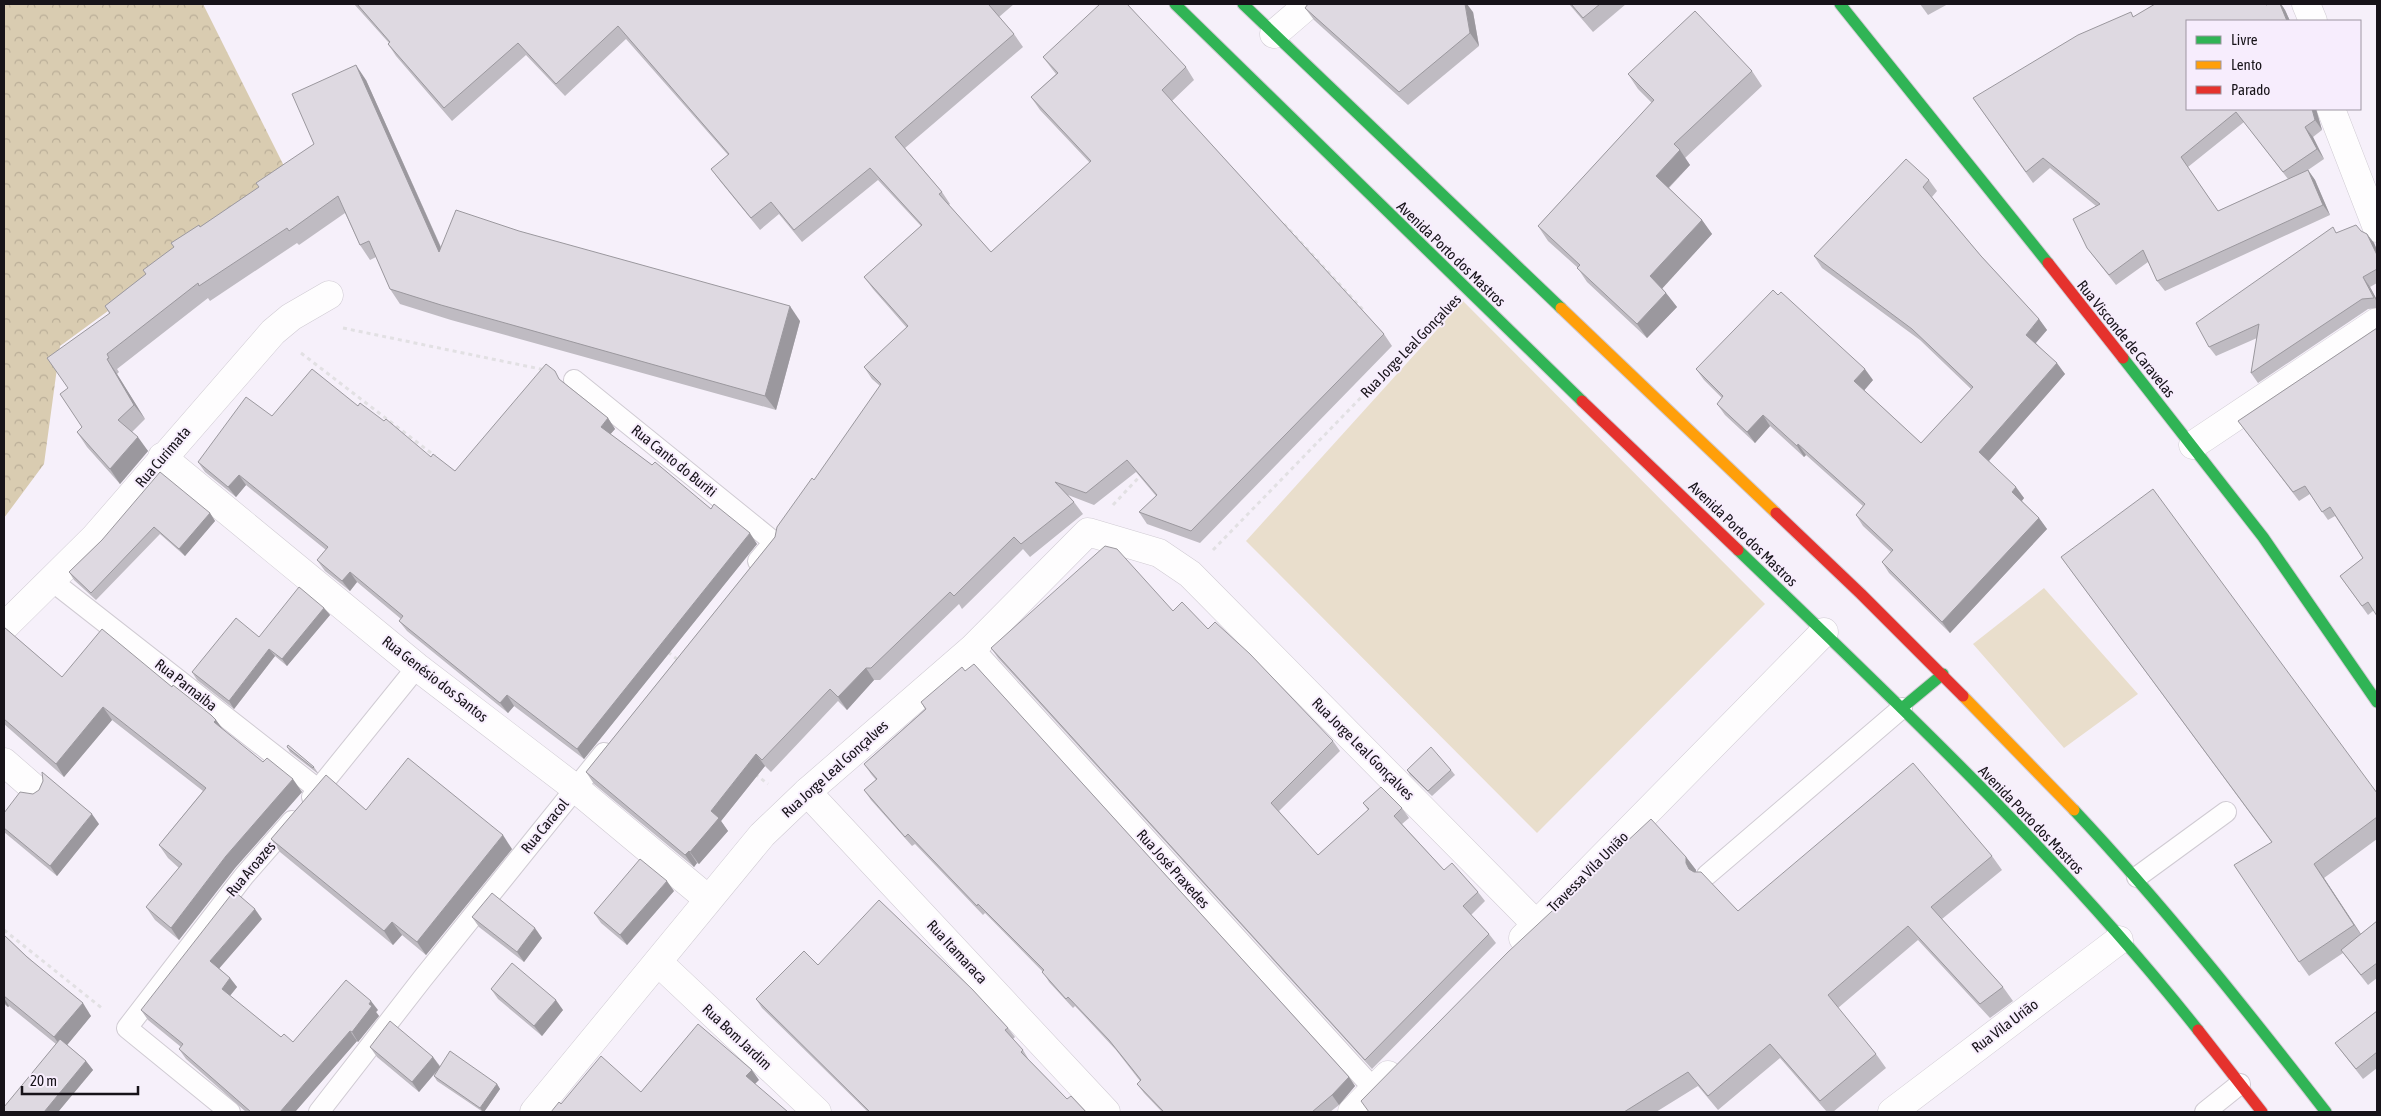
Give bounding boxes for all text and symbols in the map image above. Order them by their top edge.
legend [2186,20,2361,110]
text: Livre [2231,31,2258,48]
text: Lento [2231,56,2262,73]
text: Parado [2231,81,2270,98]
street label: Avenida Porto dos Mastros [1394,198,1509,310]
street label: Rua Visconde de Caravelas [2074,277,2179,401]
street label: Rua Jorge Leal Gonçalves [1357,290,1464,401]
street label: Rua Canto do Buriti [628,421,720,500]
street label: Rua Curimata [132,423,194,490]
street label: Avenida Porto dos Mastros [1686,478,1801,590]
street label: Rua Genésio dos Santos [379,632,491,725]
street label: Rua Parnaiba [152,655,221,714]
street label: Rua Jorge Leal Gonçalves [1309,694,1418,803]
street label: Rua Jorge Leal Gonçalves [778,716,891,821]
street label: Avenida Porto dos Mastros [1975,762,2087,877]
street label: Rua Caracol [517,795,572,856]
street label: Rua José Praxedes [1134,826,1213,912]
street label: Travessa Vila União [1544,828,1631,915]
street label: Rua Aroazes [223,838,279,900]
street label: Rua Itamaraca [924,916,991,987]
street label: Rua Vila Urião [1968,995,2041,1056]
street label: Rua Bom Jardim [699,1000,775,1073]
scale bar [22,1064,139,1096]
text: 20 m [30,1072,57,1089]

